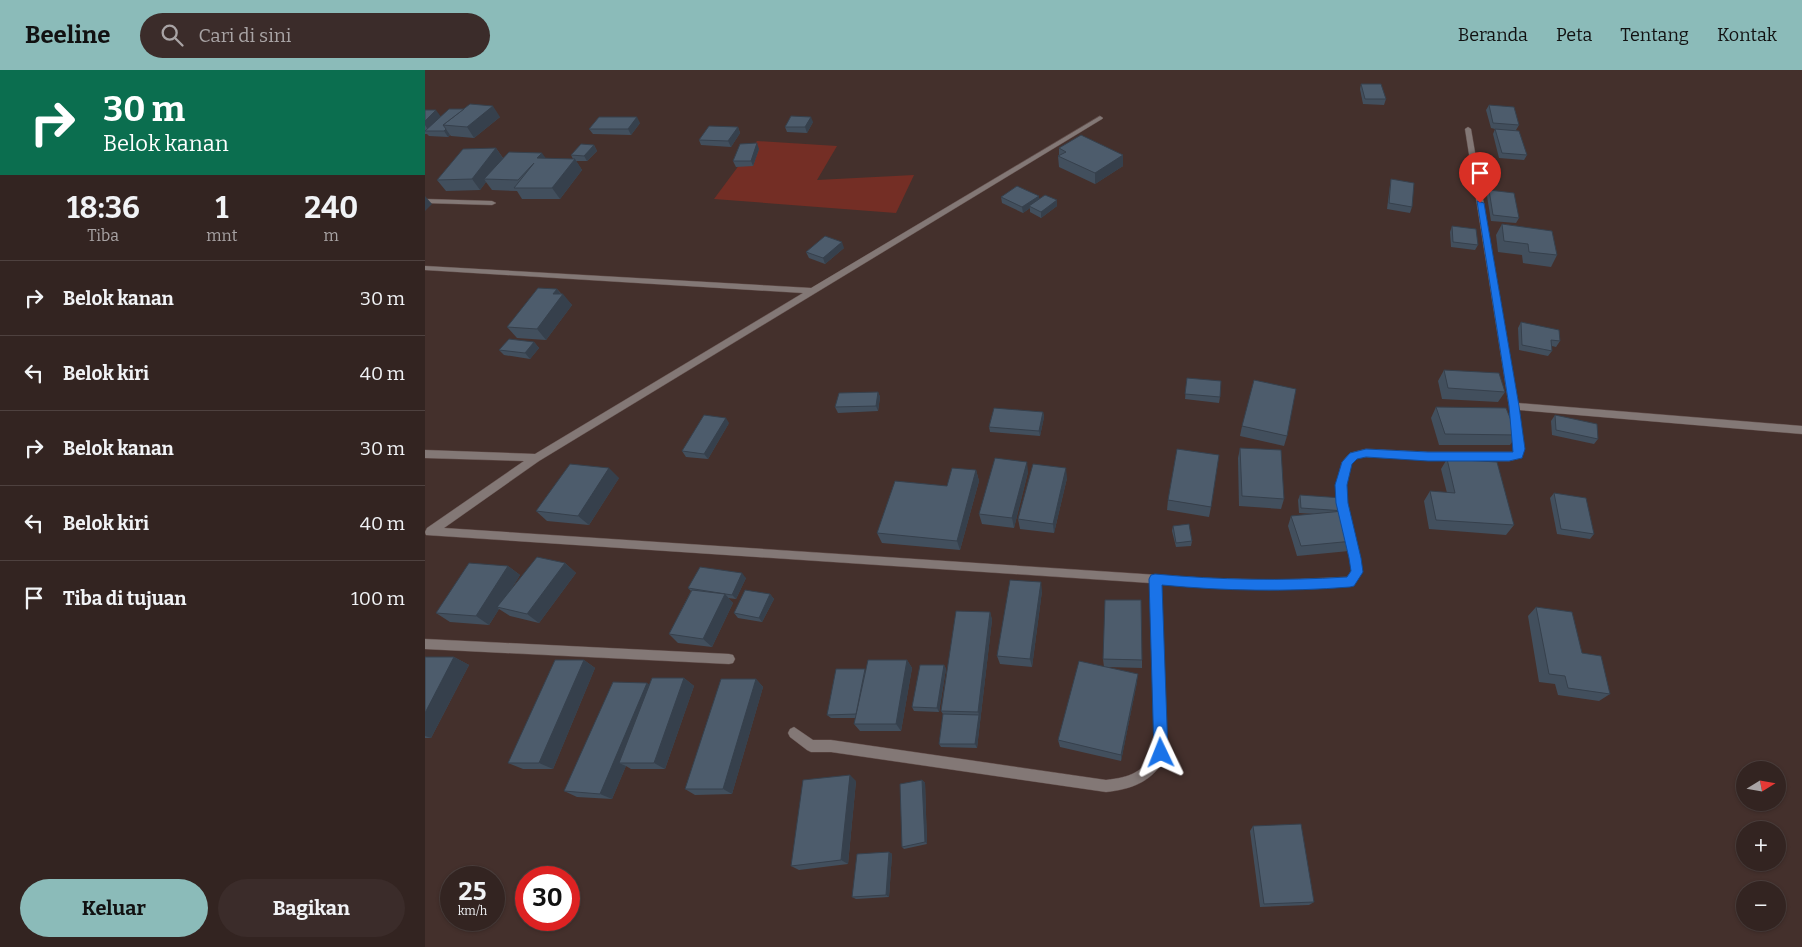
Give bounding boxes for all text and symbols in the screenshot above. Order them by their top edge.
search box [140,13,490,58]
text: Beeline [25,21,110,49]
icon: search [158,21,186,49]
text: Cari di sini [198,24,291,47]
text: Beranda [1458,24,1528,46]
text: Peta [1556,24,1592,46]
text: Tentang [1620,24,1689,46]
text: Kontak [1717,24,1777,46]
text: 30 m [103,88,185,130]
icon: right [20,90,85,155]
text: Belok kanan [103,130,229,157]
pin [1459,152,1501,203]
icon: arrive [1466,159,1494,187]
text: 18:36 [67,190,140,226]
text: 1 [215,190,228,226]
text: 240 [304,190,358,226]
text: Tiba [87,226,119,245]
text: mnt [206,226,238,245]
text: m [324,226,339,245]
icon: right [20,284,48,312]
text: Belok kanan [63,287,174,310]
text: 30 m [360,287,405,310]
icon: left [20,359,48,387]
text: Belok kiri [63,362,149,385]
text: 40 m [360,362,405,385]
icon: right [20,434,48,462]
text: Belok kanan [63,437,174,460]
text: 30 m [360,437,405,460]
icon: left [20,509,48,537]
text: Belok kiri [63,512,149,535]
text: 40 m [360,512,405,535]
icon: arrive [20,584,48,612]
text: Tiba di tujuan [63,587,187,610]
text: 100 m [351,587,405,610]
position arrow [1134,726,1186,778]
north arrow [1736,761,1786,811]
map controls [1736,761,1786,931]
button: + [1736,821,1786,871]
speed limit sign: 30 [515,866,580,931]
text: 25 [459,877,486,907]
button: Keluar [20,879,208,937]
button: Bagikan [218,879,405,937]
button: − [1736,881,1786,931]
text: km/h [458,904,487,918]

